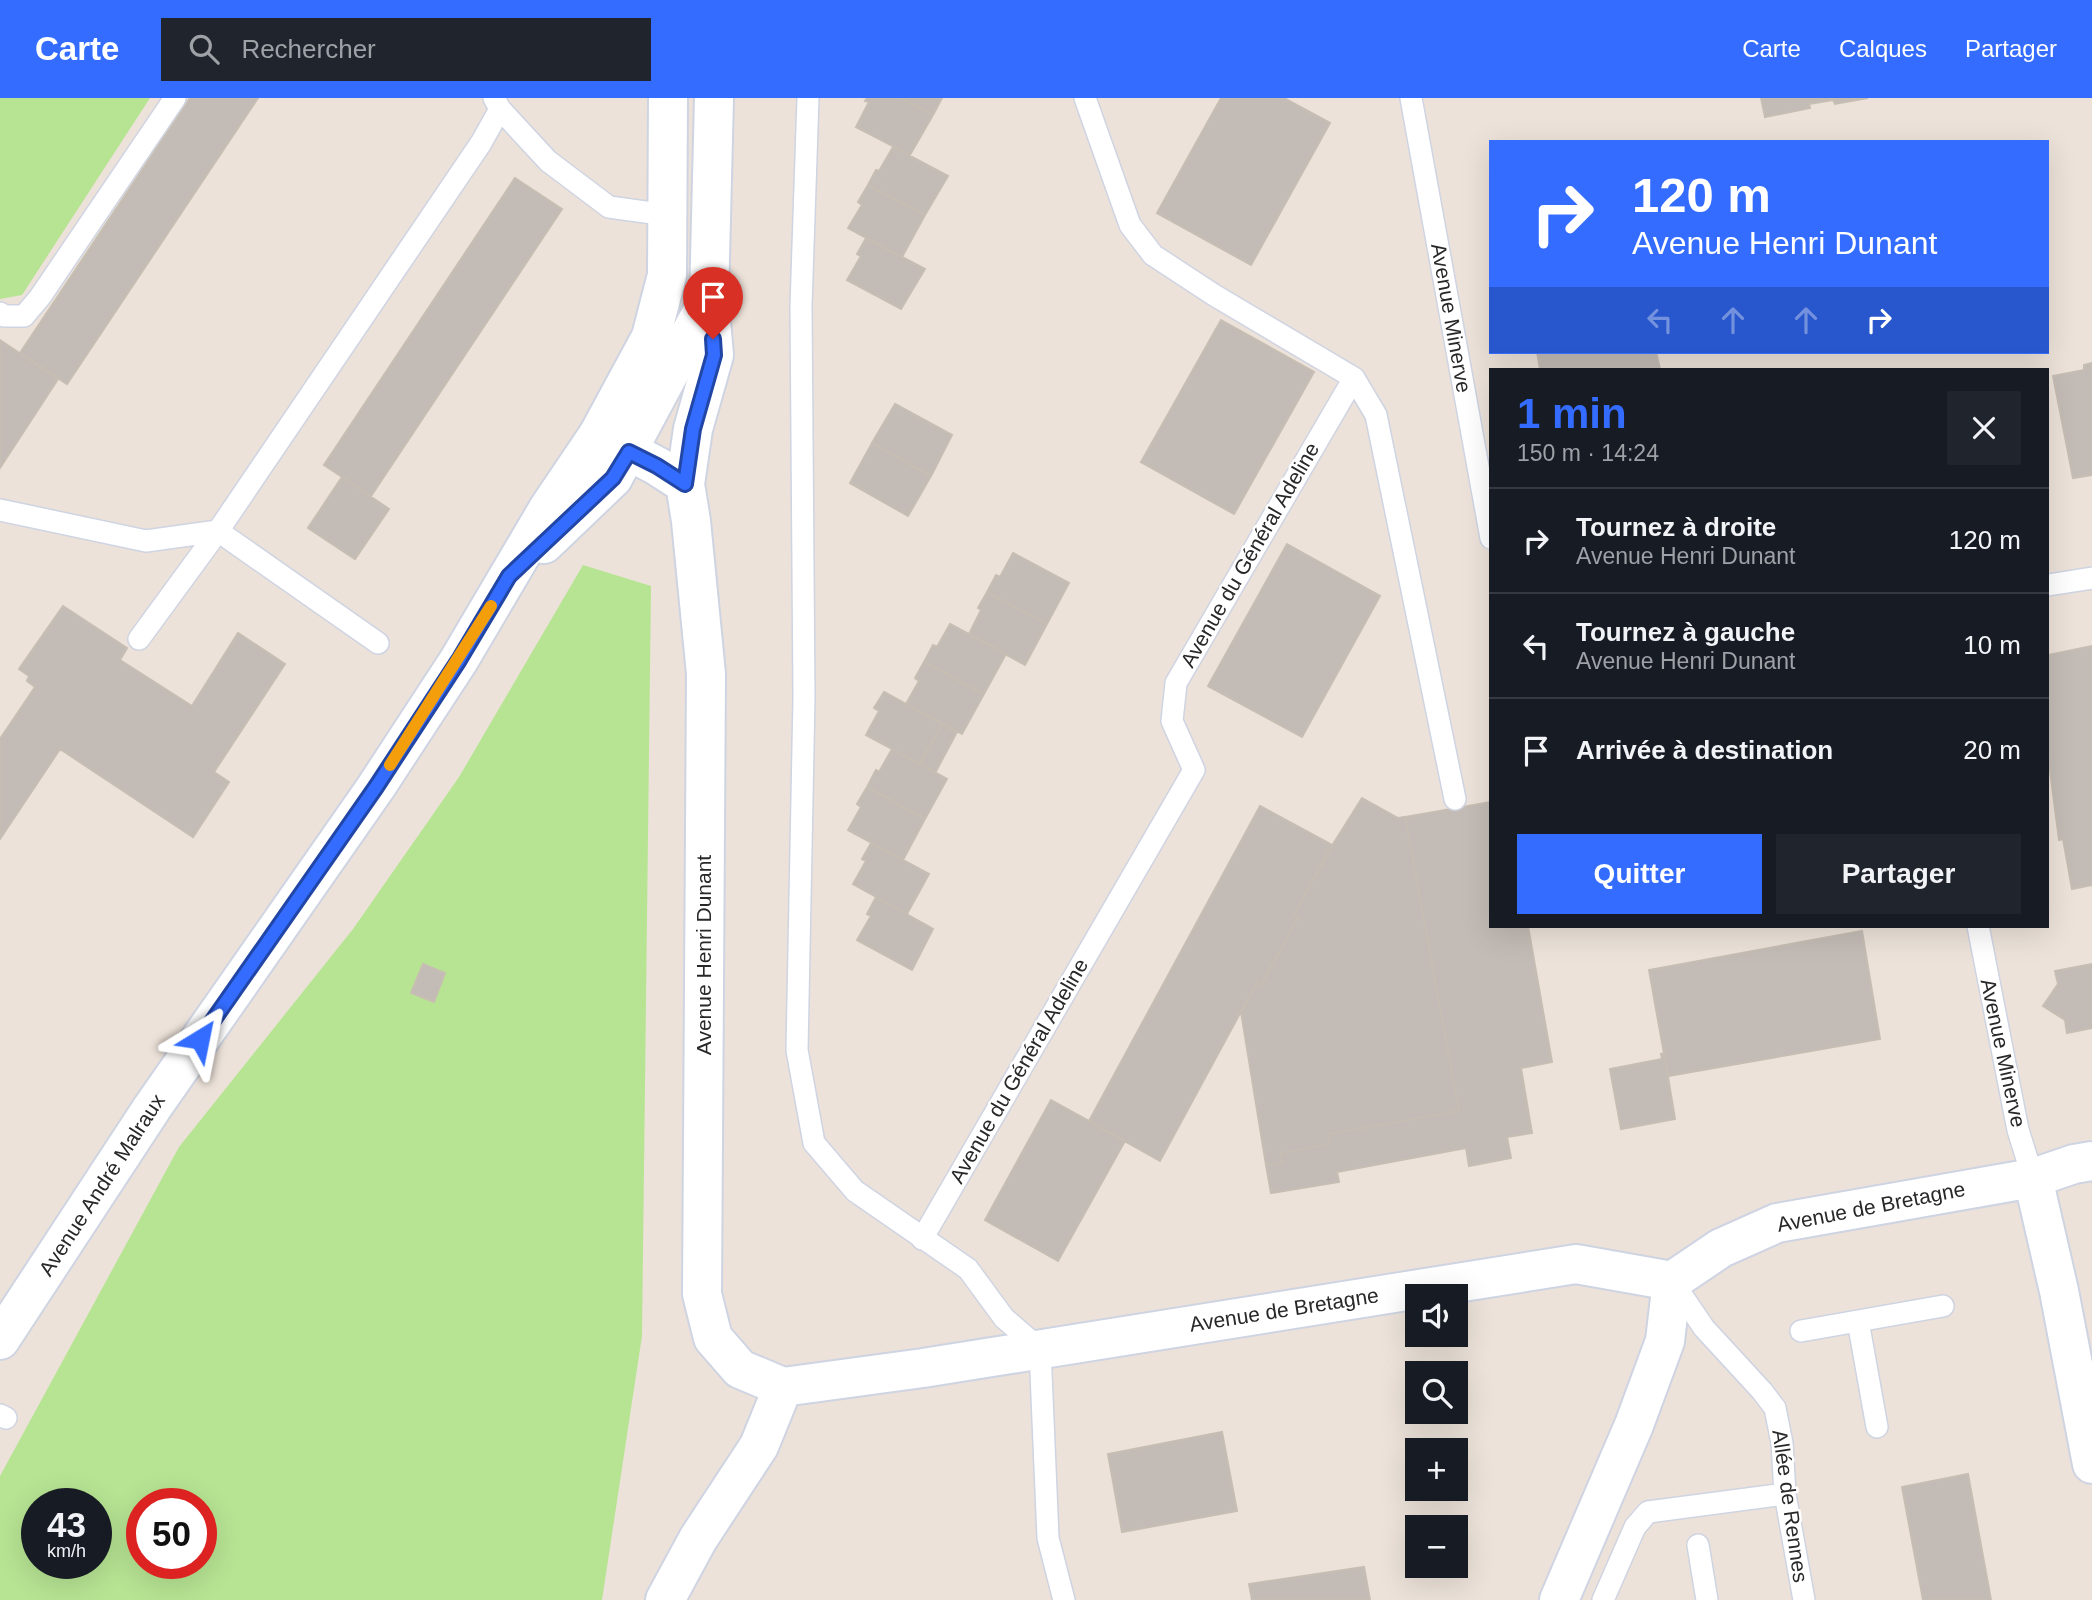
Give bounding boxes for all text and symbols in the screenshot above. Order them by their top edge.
search box [161,18,651,81]
text: Carte [35,30,119,67]
icon: search [185,30,223,68]
text: Rechercher [241,34,376,64]
text: Carte [1742,35,1801,62]
text: Calques [1839,35,1927,62]
text: Partager [1965,35,2057,62]
icon: right [1517,168,1608,259]
text: 120 m [1632,168,1771,222]
text: Avenue Henri Dunant [1632,225,1937,261]
street label: Avenue Minerve [1427,241,1476,394]
pin [683,267,743,339]
icon: arrive [694,278,732,316]
icon: left [1641,301,1679,339]
icon: ahead [1714,301,1752,339]
icon: ahead [1787,301,1825,339]
icon: right [1860,301,1898,339]
text: 1 min [1517,390,1627,437]
button: close [1947,391,2021,465]
street label: Avenue du Général Adeline [1176,438,1323,671]
text: 150 m · 14:24 [1517,440,1659,466]
text: Tournez à droite [1576,512,1776,542]
icon: right [1517,522,1555,560]
text: 120 m [1949,525,2021,555]
text: Avenue Henri Dunant [1576,543,1796,569]
text: Tournez à gauche [1576,617,1795,647]
icon: left [1517,627,1555,665]
text: 10 m [1963,630,2021,660]
text: Avenue Henri Dunant [1576,648,1796,674]
icon: arrive [1517,732,1555,770]
text: Arrivée à destination [1576,735,1833,765]
text: 20 m [1963,735,2021,765]
button: Quitter [1517,834,1762,914]
button: Partager [1776,834,2021,914]
street label: Avenue Henri Dunant [692,855,715,1055]
street label: Avenue du Général Adeline [945,954,1092,1187]
street label: Avenue Minerve [1977,976,2030,1129]
position arrow [163,1002,237,1076]
street label: Avenue André Malraux [34,1089,169,1280]
street label: Avenue de Bretagne [1775,1177,1967,1236]
street label: Avenue de Bretagne [1188,1283,1380,1336]
map controls [1405,1284,1468,1578]
button: sound [1405,1284,1468,1347]
button: search [1405,1361,1468,1424]
street label: Allée de Rennes [1768,1428,1813,1584]
button: + [1405,1438,1468,1501]
speed limit sign: 50 [126,1488,217,1579]
text: 43 [47,1505,86,1544]
button: − [1405,1515,1468,1578]
text: km/h [47,1541,86,1561]

